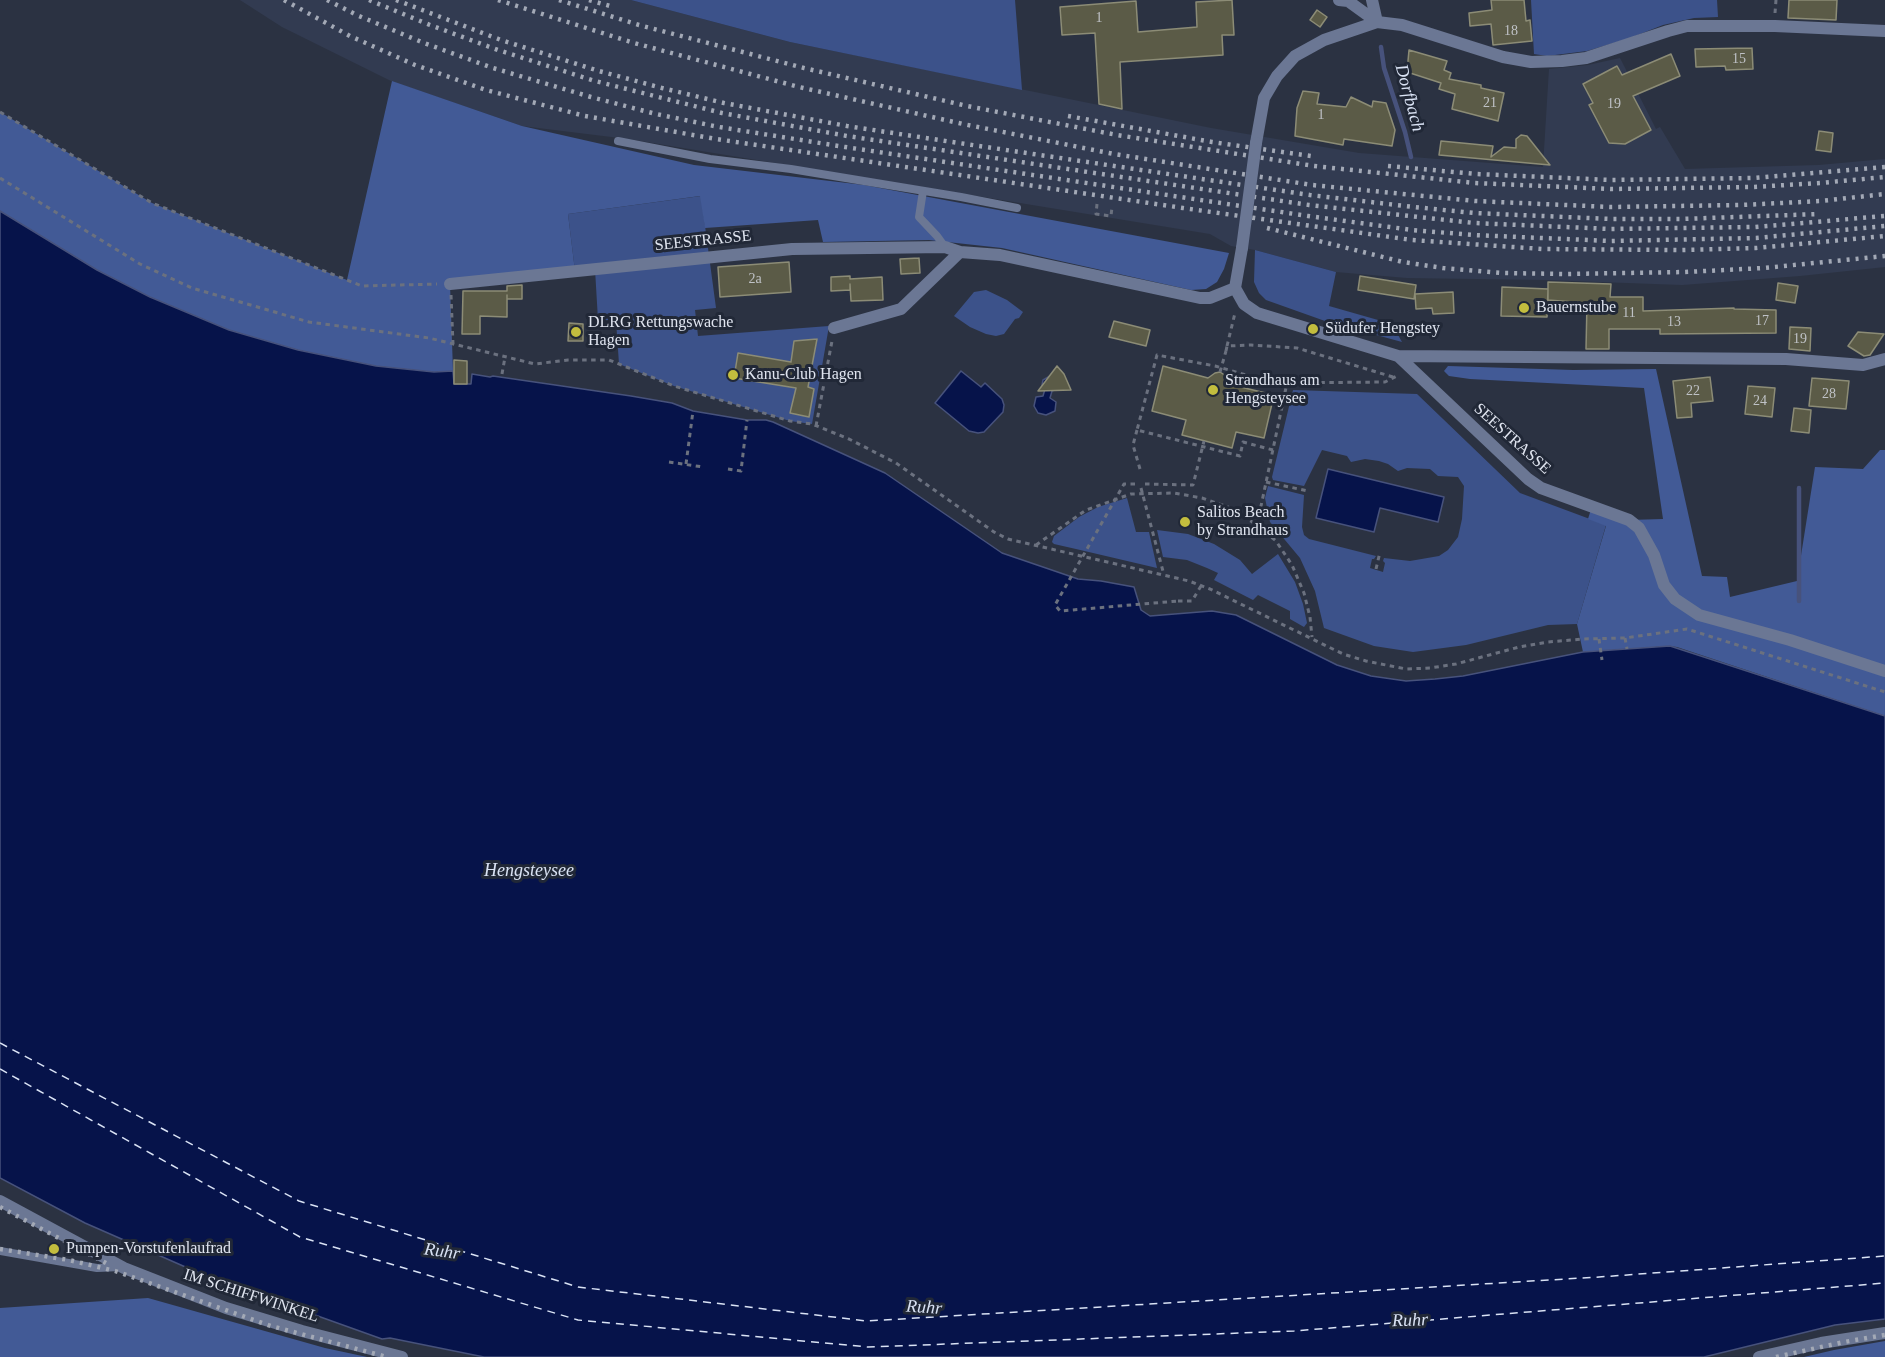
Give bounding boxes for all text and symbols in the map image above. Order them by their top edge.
house number: 1 [1096,10,1102,26]
house number: 18 [1504,23,1518,39]
house number: 15 [1732,51,1746,67]
water label: Dorfbach [1390,62,1428,134]
house number: 21 [1483,95,1497,111]
house number: 19 [1607,96,1621,112]
house number: 1 [1318,107,1324,123]
street label: SEESTRASSE [654,226,752,256]
house number: 2a [748,271,762,287]
place label: Bauernstube [1536,298,1616,318]
marker: Bauernstube [1517,301,1531,315]
house number: 11 [1622,305,1636,321]
place label: DLRG Rettungswache Hagen [588,313,733,351]
house number: 17 [1755,313,1769,329]
house number: 13 [1667,314,1681,330]
place label: Südufer Hengstey [1325,319,1440,339]
marker: Südufer Hengstey [1306,322,1320,336]
marker: DLRG Rettungswache Hagen [569,325,583,339]
house number: 19 [1793,331,1807,347]
place label: Kanu-Club Hagen [745,365,862,385]
marker: Kanu-Club Hagen [726,368,740,382]
place label: Strandhaus am Hengsteysee [1225,371,1320,409]
marker: Strandhaus am Hengsteysee [1206,383,1220,397]
house number: 22 [1686,383,1700,399]
house number: 28 [1822,386,1836,402]
house number: 24 [1753,393,1767,409]
street label: SEESTRASSE [1470,399,1554,479]
place label: Salitos Beach by Strandhaus [1197,503,1288,541]
marker: Salitos Beach by Strandhaus [1178,515,1192,529]
water label: Hengsteysee [484,860,574,882]
place label: Pumpen-Vorstufenlaufrad [66,1239,231,1259]
water label: Ruhr [423,1239,461,1265]
marker: Pumpen-Vorstufenlaufrad [47,1242,61,1256]
street label: IM SCHIFFWINKEL [181,1265,321,1327]
water label: Ruhr [905,1296,943,1320]
water label: Ruhr [1392,1310,1428,1332]

